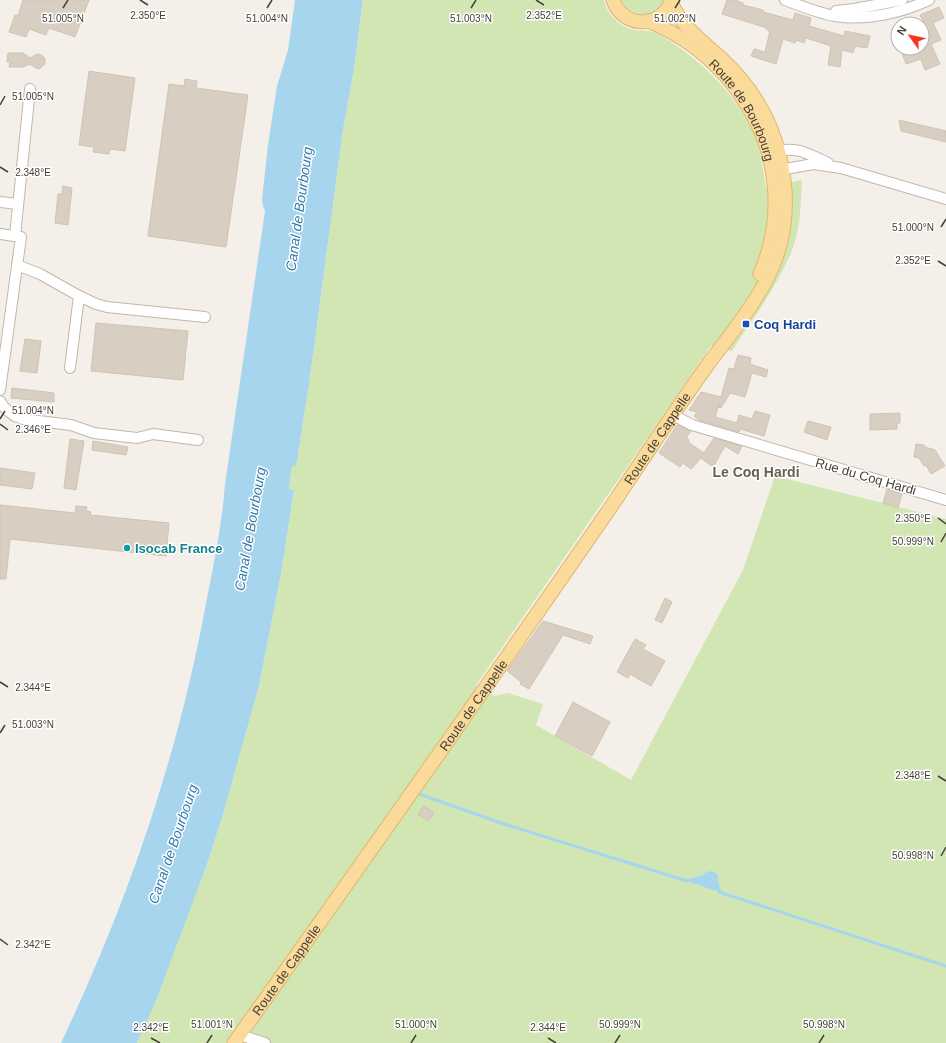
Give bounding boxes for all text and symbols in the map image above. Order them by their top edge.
text: 2.350°E [130,10,166,21]
text: 2.352°E [526,10,562,21]
text: 51.005°N [42,13,84,24]
text: 51.004°N [246,13,288,24]
text: 51.003°N [450,13,492,24]
text: 51.002°N [654,13,696,24]
north arrow [890,16,930,56]
text: N [894,24,909,37]
street label: Route de Bourbourg [706,56,777,163]
text: 51.005°N [12,91,54,102]
water label: Canal de Bourbourg [282,146,316,272]
text: 2.348°E [15,167,51,178]
text: 51.000°N [892,222,934,233]
text: 2.352°E [895,255,931,266]
place label: Coq Hardi [754,317,816,332]
marker: Coq Hardi [741,319,751,329]
street label: Route de Cappelle [621,390,694,488]
text: 51.004°N [12,405,54,416]
text: 2.346°E [15,424,51,435]
street label: Rue du Coq Hardi [814,455,918,498]
district label: Le Coq Hardi [712,464,800,480]
water label: Canal de Bourbourg [231,466,269,592]
text: 2.350°E [895,513,931,524]
text: 50.999°N [892,536,934,547]
place label: Isocab France [135,541,222,556]
marker: Isocab France [122,543,132,553]
street label: Route de Cappelle [436,657,511,754]
text: 2.344°E [15,682,51,693]
text: 51.003°N [12,719,54,730]
text: 2.348°E [895,770,931,781]
water label: Canal de Bourbourg [145,782,201,906]
text: 50.998°N [892,850,934,861]
street label: Route de Cappelle [249,922,324,1018]
text: 2.342°E [15,939,51,950]
text: 51.001°N [191,1019,233,1030]
text: 51.000°N [395,1019,437,1030]
text: 50.999°N [599,1019,641,1030]
text: 50.998°N [803,1019,845,1030]
text: 2.342°E [133,1022,169,1033]
text: 2.344°E [530,1022,566,1033]

